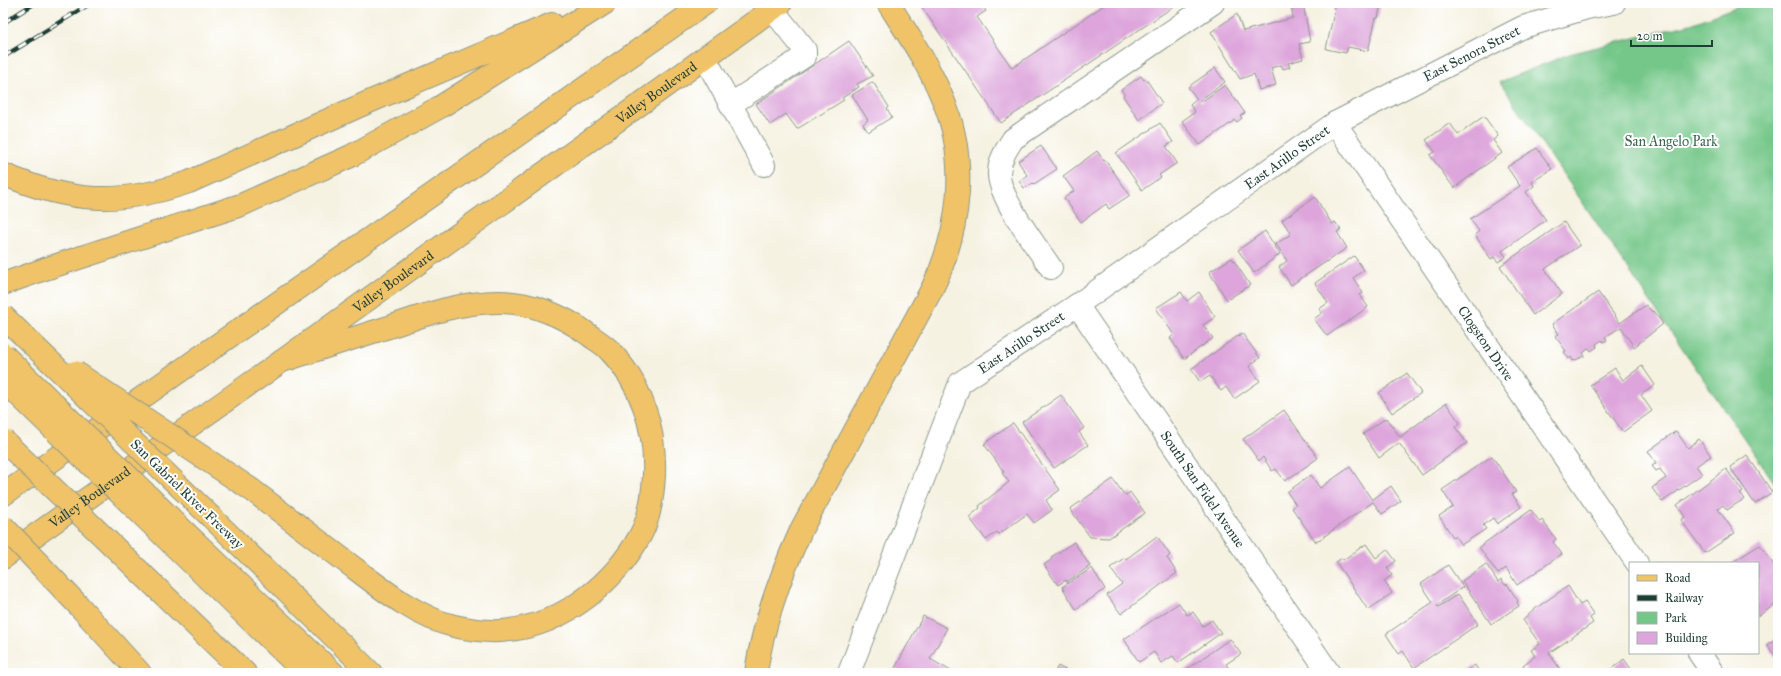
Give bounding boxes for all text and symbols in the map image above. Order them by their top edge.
street label: East Senora Street [1420,22,1523,85]
scale bar [1631,22,1712,48]
text: 20 m [1637,29,1663,43]
street label: Valley Boulevard [611,58,700,128]
street label: East Arillo Street [1241,121,1333,193]
park label: San Angelo Park [1624,133,1718,150]
street label: Valley Boulevard [348,247,437,317]
street label: Clogston Drive [1454,302,1518,384]
street label: East Arillo Street [975,307,1068,377]
street label: South San Fidel Avenue [1157,427,1249,551]
street label: San Gabriel River Freeway [127,436,247,553]
street label: Valley Boulevard [45,462,134,532]
legend [1629,562,1759,654]
text: Road [1665,571,1691,585]
text: Railway [1665,591,1704,605]
text: Park [1665,611,1687,625]
text: Building [1665,631,1708,646]

